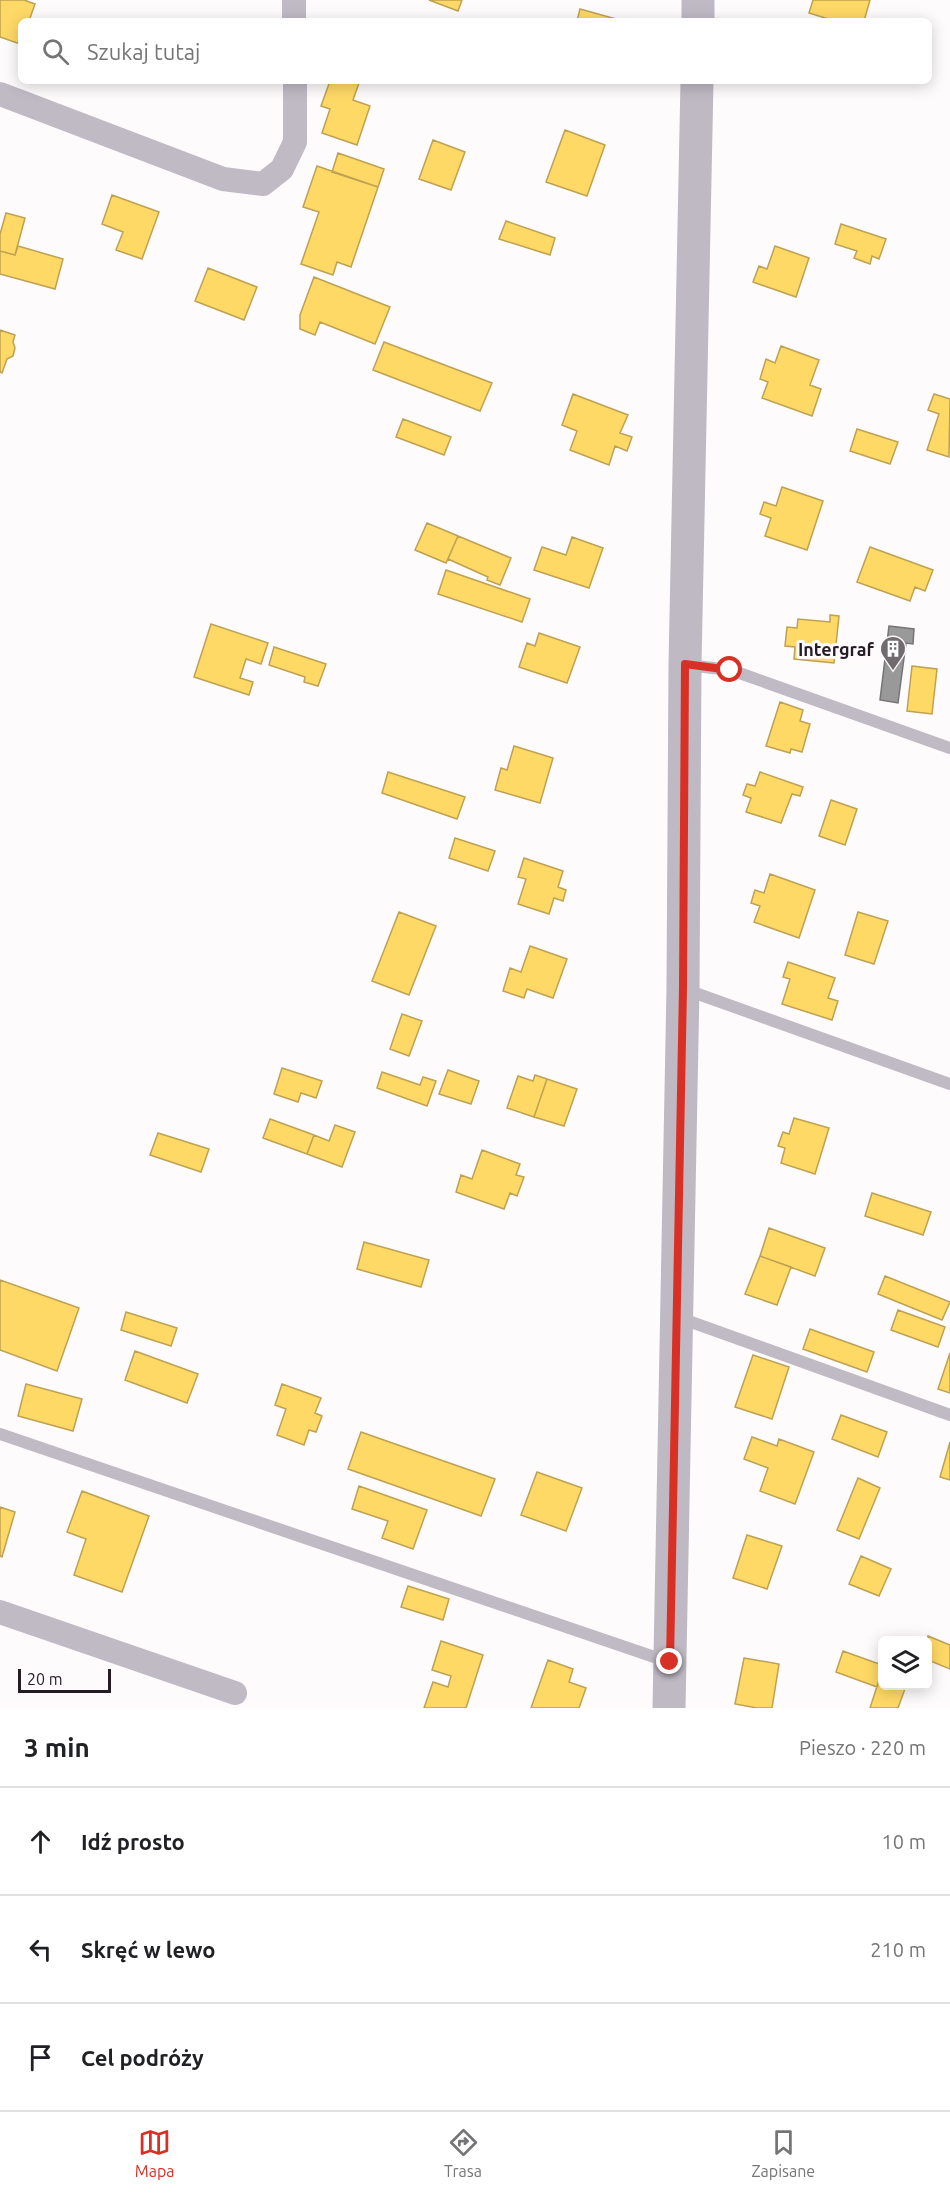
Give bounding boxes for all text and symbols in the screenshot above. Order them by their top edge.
search box [18,18,932,84]
icon: search [39,35,72,68]
text: Szukaj tutaj [87,39,200,64]
building icon: Intergraf [878,634,908,672]
place label: Intergraf [798,639,875,659]
route start [716,656,742,682]
map controls [878,1636,932,1690]
button: layers [878,1636,932,1690]
route end [656,1648,682,1674]
scale bar [18,1666,111,1694]
text: 20 m [27,1670,63,1688]
text: 3 min [24,1733,90,1762]
text: Pieszo · 220 m [799,1736,926,1759]
icon: ahead [24,1825,57,1858]
text: Idź prosto [81,1829,185,1854]
text: 10 m [882,1830,926,1853]
icon: left [24,1933,57,1966]
text: Skręć w lewo [81,1937,215,1962]
text: 210 m [870,1938,926,1961]
icon: arrive [24,2041,57,2074]
text: Cel podróży [81,2045,204,2070]
tab: Mapa [135,2126,175,2180]
tab: Trasa [444,2126,482,2180]
tab: Zapisane [752,2126,815,2180]

